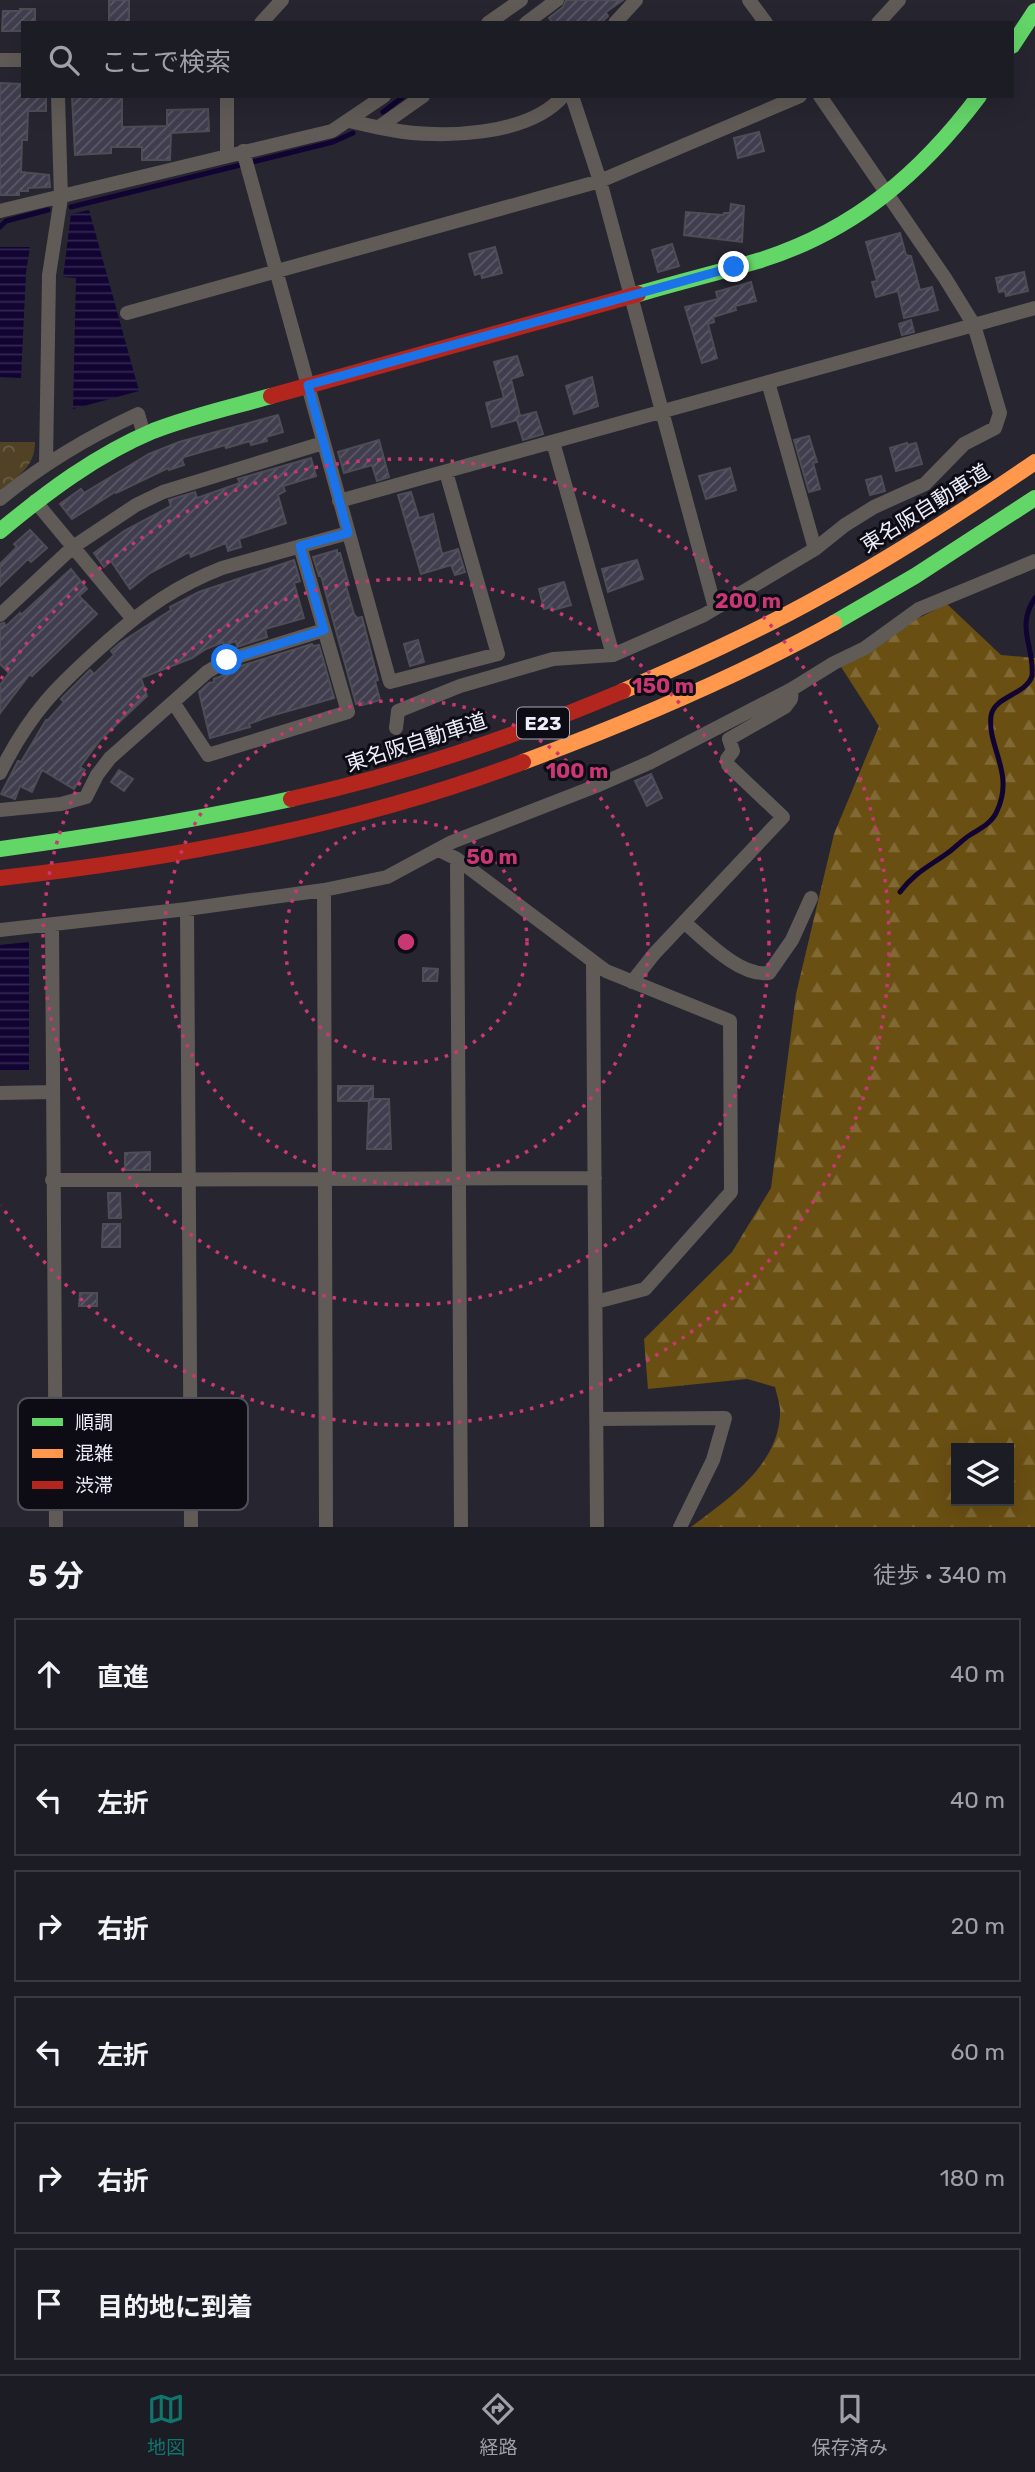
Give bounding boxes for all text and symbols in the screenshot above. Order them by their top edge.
search box [21,21,1014,98]
icon: search [45,41,83,79]
text: ここで検索 [101,47,231,78]
route end [718,251,749,282]
street label: 東名阪自動車道 [856,458,994,558]
text: 200 m [715,588,781,613]
route start [211,644,242,675]
text: 150 m [632,673,694,698]
street label: 東名阪自動車道 [342,707,490,777]
road number: E23 [517,708,569,738]
text: 100 m [546,758,608,783]
text: 50 m [466,844,518,869]
centre of rings [394,930,418,954]
legend [18,1398,248,1510]
text: 順調 [75,1411,113,1434]
text: 混雑 [75,1442,113,1465]
map controls [951,1443,1014,1506]
button: layers [951,1443,1014,1506]
text: 渋滞 [75,1474,113,1497]
text: 5 分 [28,1558,84,1594]
text: 徒歩 · 340 m [873,1561,1007,1589]
icon: ahead [30,1655,68,1693]
text: 40 m [950,1660,1005,1688]
text: 直進 [97,1662,149,1693]
icon: left [30,1781,68,1819]
text: 40 m [950,1786,1005,1814]
text: 左折 [97,1788,149,1819]
icon: right [30,1907,68,1945]
text: 20 m [951,1912,1005,1940]
text: 右折 [97,1914,149,1945]
icon: left [30,2033,68,2071]
text: 60 m [950,2038,1005,2066]
text: 左折 [97,2040,149,2071]
icon: right [30,2159,68,2197]
text: 180 m [940,2164,1005,2192]
text: 右折 [97,2166,149,2197]
icon: arrive [30,2285,68,2323]
text: 目的地に到着 [97,2292,253,2323]
tab: 地図 [147,2390,185,2459]
tab: 経路 [479,2390,518,2459]
tab: 保存済み [812,2390,888,2459]

